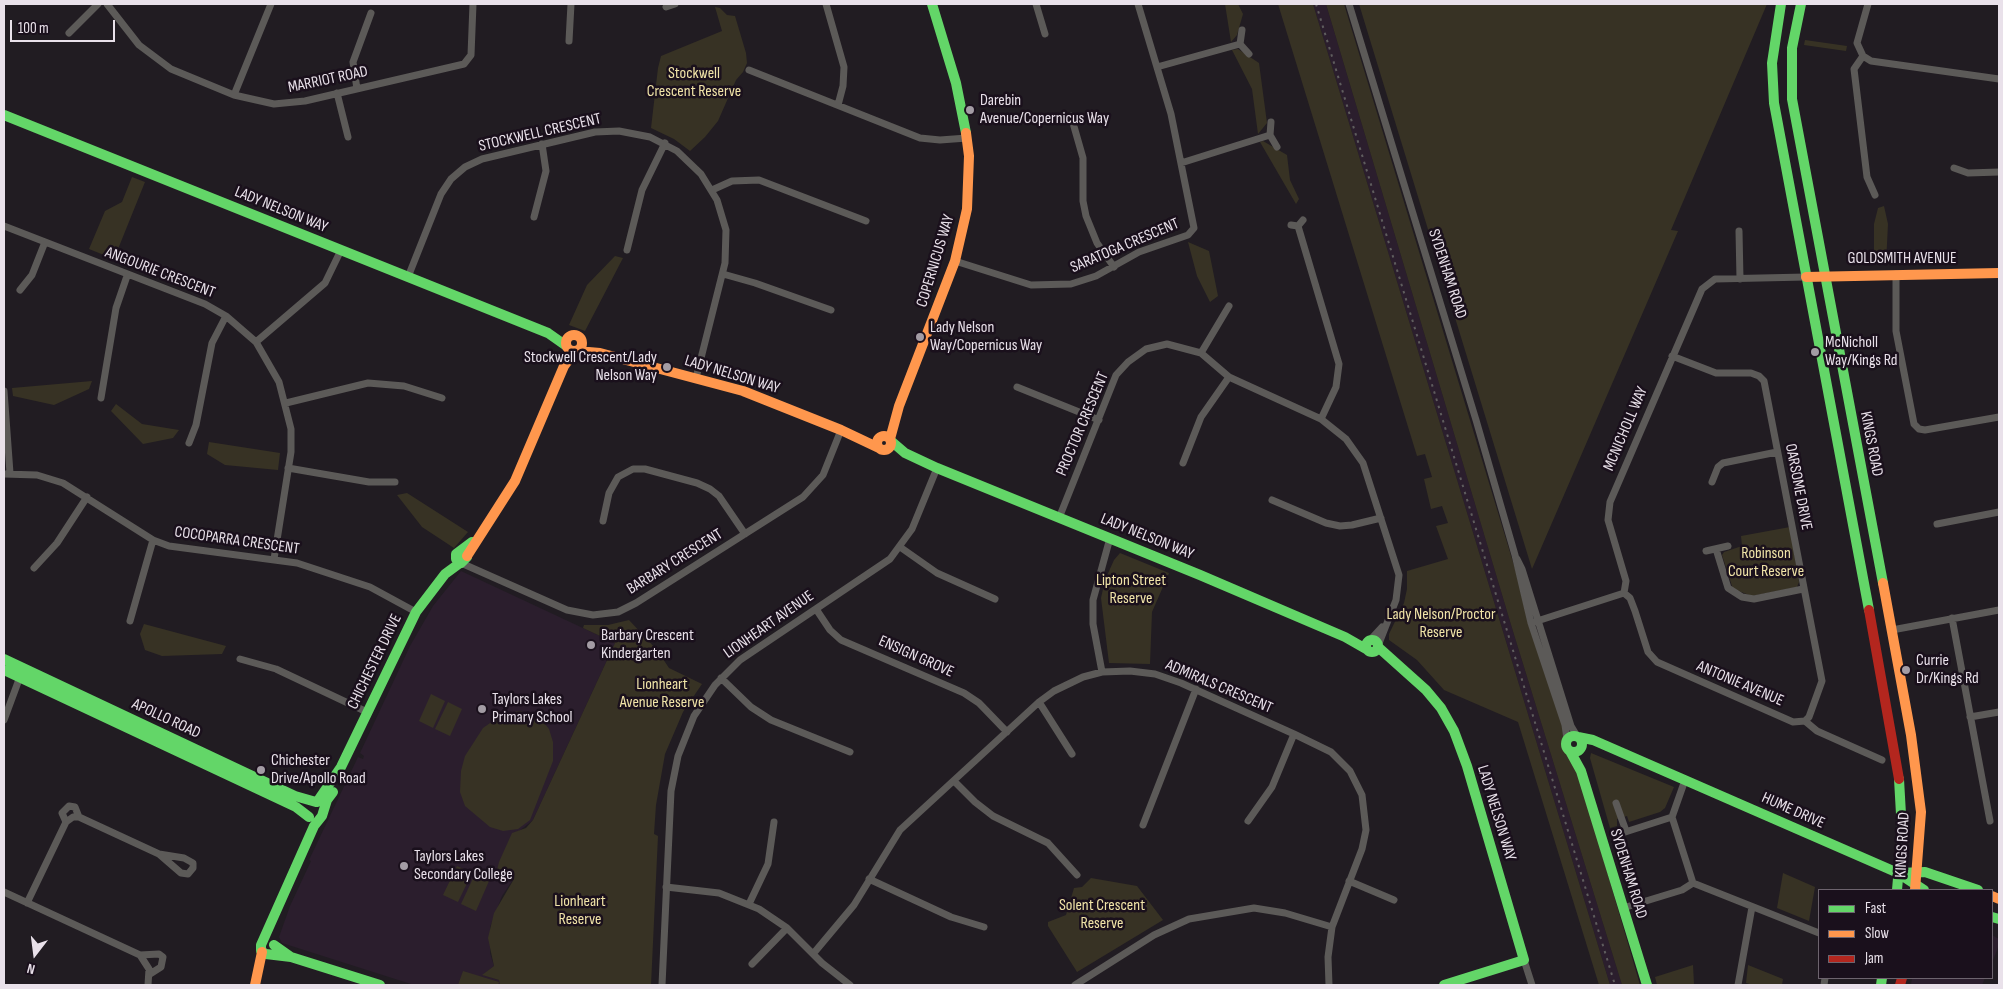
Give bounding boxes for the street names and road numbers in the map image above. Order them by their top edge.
street label: MARRIOT ROAD [286,62,370,98]
street label: STOCKWELL CRESCENT [477,110,603,156]
street label: LADY NELSON WAY [232,183,330,237]
street label: COPERNICUS WAY [913,212,959,310]
street label: SARATOGA CRESCENT [1068,214,1182,278]
street label: SYDENHAM ROAD [1424,227,1470,321]
street label: ANGOURIE CRESCENT [102,243,218,303]
street label: GOLDSMITH AVENUE [1847,249,1957,269]
street label: LADY NELSON WAY [682,351,782,399]
street label: PROCTOR CRESCENT [1052,369,1114,479]
street label: MCNICHOLL WAY [1600,384,1652,474]
street label: KINGS ROAD [1855,410,1887,478]
street label: OARSOME DRIVE [1780,442,1816,532]
street label: LADY NELSON WAY [1098,510,1196,564]
street label: COCOPARRA CRESCENT [173,523,301,559]
street label: BARBARY CRESCENT [624,525,726,599]
street label: LIONHEART AVENUE [720,587,818,663]
street label: CHICHESTER DRIVE [344,611,406,713]
street label: ENSIGN GROVE [875,632,957,682]
street label: ADMIRALS CRESCENT [1163,656,1275,718]
street label: ANTONIE AVENUE [1694,657,1786,711]
street label: APOLLO ROAD [129,695,203,743]
street label: LADY NELSON WAY [1472,763,1520,863]
street label: HUME DRIVE [1759,789,1827,833]
street label: KINGS ROAD [1892,812,1914,878]
street label: SYDENHAM ROAD [1605,827,1651,921]

